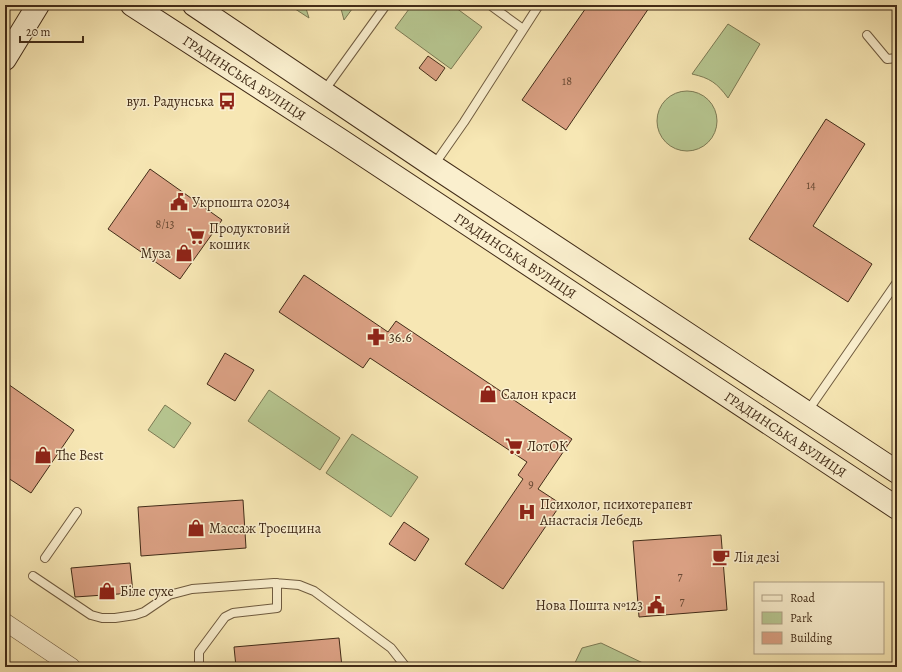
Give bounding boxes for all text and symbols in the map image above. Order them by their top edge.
scale bar [20,18,83,44]
text: 20 m [26,24,50,40]
street label: ГРАДИНСЬКА ВУЛИЦЯ [179,31,310,125]
house number: 18 [562,73,572,89]
bus stop icon: вул. Радунська [217,91,237,111]
place label: вул. Радунська [126,92,215,111]
house number: 14 [806,177,816,193]
public building icon: Укрпошта 02034 [169,192,189,212]
place label: Укрпошта 02034 [192,193,290,212]
street label: ГРАДИНСЬКА ВУЛИЦЯ [450,208,580,303]
house number: 8/13 [156,216,174,232]
place label: Продуктовий кошик [209,219,290,254]
supermarket icon: Продуктовий кошик [186,226,206,246]
shop icon: Муза [174,243,194,263]
place label: Муза [141,244,172,263]
pharmacy icon: 36.6 [366,327,386,347]
place label: 36.6 [389,328,412,347]
shop icon: Салон краси [478,384,498,404]
place label: Салон краси [501,385,577,404]
street label: ГРАДИНСЬКА ВУЛИЦЯ [721,387,851,482]
supermarket icon: ЛотОК [504,436,524,456]
place label: ЛотОК [527,437,568,456]
shop icon: The Best [33,445,53,465]
place label: The Best [56,446,104,465]
house number: 9 [528,476,534,492]
place label: Психолог, психотерапевт Анастасія Лебедь [539,495,693,530]
hospital icon: Психолог, психотерапевт Анастасія Лебедь [517,502,537,522]
shop icon: Массаж Троєщина [186,518,206,538]
place label: Массаж Троєщина [209,519,322,538]
cafe icon: Лія дезі [711,547,731,567]
place label: Лія дезі [734,548,780,567]
house number: 7 [677,568,683,584]
shop icon: Біле сухе [97,581,117,601]
place label: Біле сухе [120,582,174,601]
legend [754,582,884,654]
text: Road [790,590,816,606]
house number: 7 [679,593,685,609]
public building icon: Нова Пошта №123 [646,595,666,615]
place label: Нова Пошта №123 [536,596,643,615]
text: Park [790,610,813,626]
text: Building [790,630,832,646]

